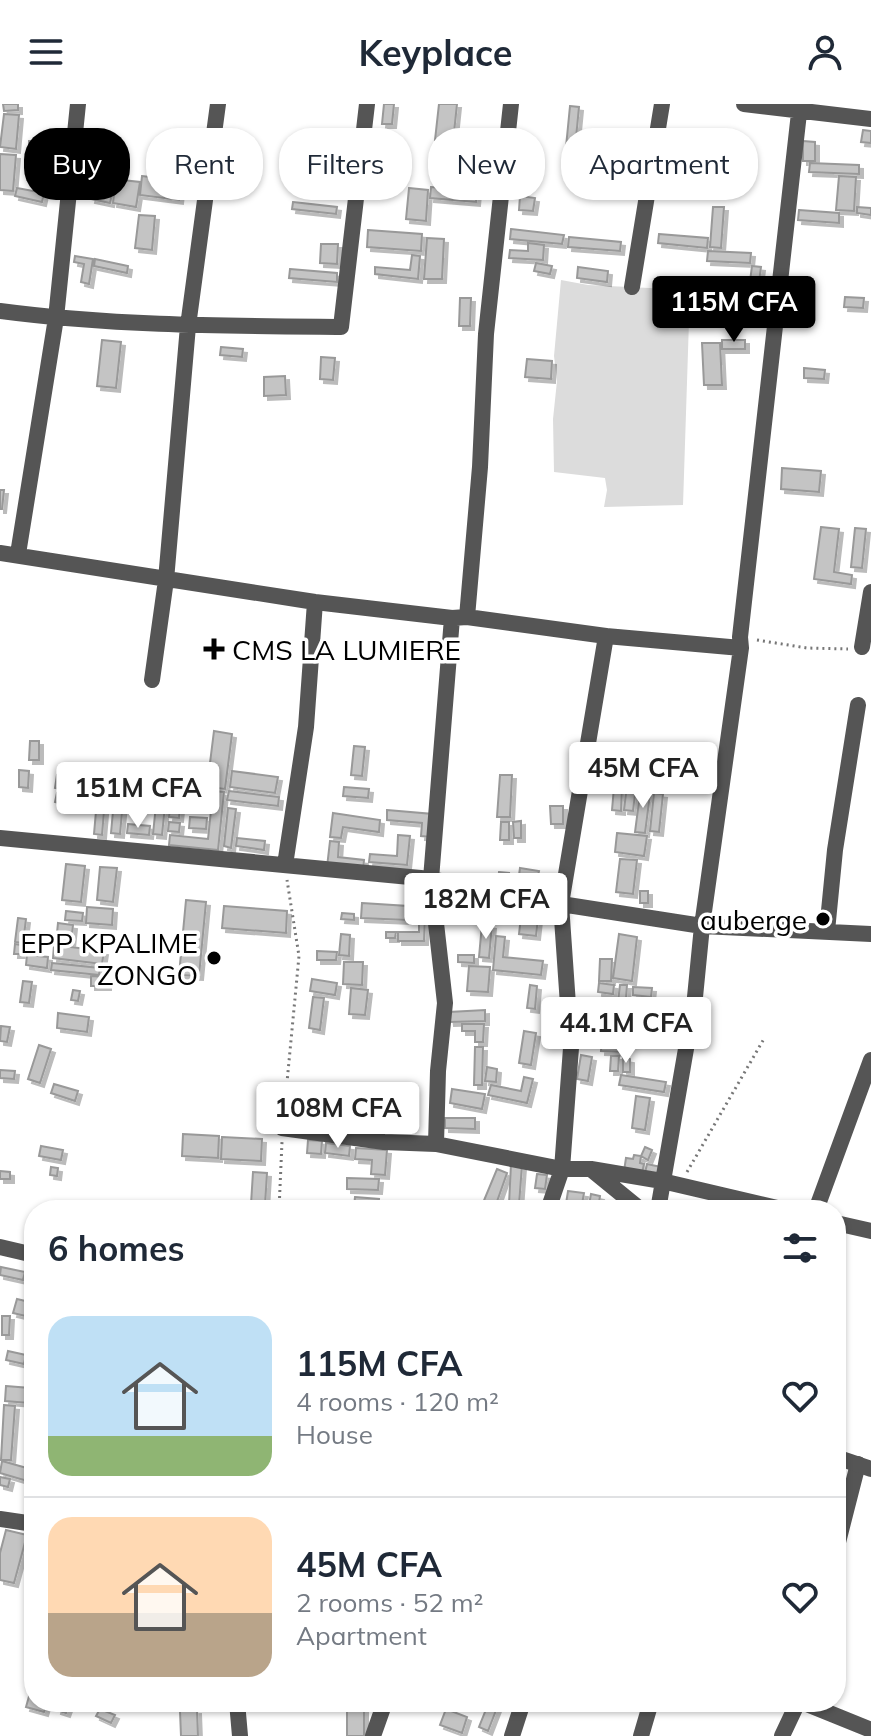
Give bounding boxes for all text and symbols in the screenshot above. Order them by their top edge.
icon: menu [24,30,68,74]
text: Keyplace [358,30,513,75]
icon: person [803,30,847,74]
chip: Buy [24,128,130,200]
chip: Rent [146,128,263,200]
chip: Filters [279,128,412,200]
chip: New [428,128,545,200]
chip: Apartment [561,128,758,200]
pin: 115M CFA [651,276,817,344]
text: 115M CFA [670,285,798,318]
place label: CMS LA LUMIERE [232,632,461,667]
marker: CMS LA LUMIERE [203,638,225,660]
pin: 45M CFA [569,742,717,810]
text: 45M CFA [587,751,699,784]
pin: 151M CFA [55,762,221,830]
text: 151M CFA [74,771,202,804]
pin: 182M CFA [403,873,569,941]
text: 182M CFA [422,882,550,915]
place label: auberge [700,902,807,937]
marker: auberge [814,910,832,928]
place label: EPP KPALIME ZONGO [20,925,198,992]
marker: EPP KPALIME ZONGO [205,949,223,967]
pin: 44.1M CFA [534,997,718,1065]
text: 44.1M CFA [559,1006,693,1039]
pin: 108M CFA [255,1082,421,1150]
text: 108M CFA [274,1091,402,1124]
icon: filters [778,1226,822,1270]
text: 6 homes [48,1227,185,1270]
text: 115M CFA [296,1342,462,1385]
icon: home [112,1348,208,1444]
icon: heart [778,1374,822,1418]
text: 4 rooms · 120 m² [296,1385,499,1418]
text: House [296,1418,373,1451]
text: 45M CFA [296,1543,442,1586]
icon: home [112,1549,208,1645]
icon: heart [778,1575,822,1619]
text: 2 rooms · 52 m² [296,1586,483,1619]
text: Apartment [296,1619,427,1652]

